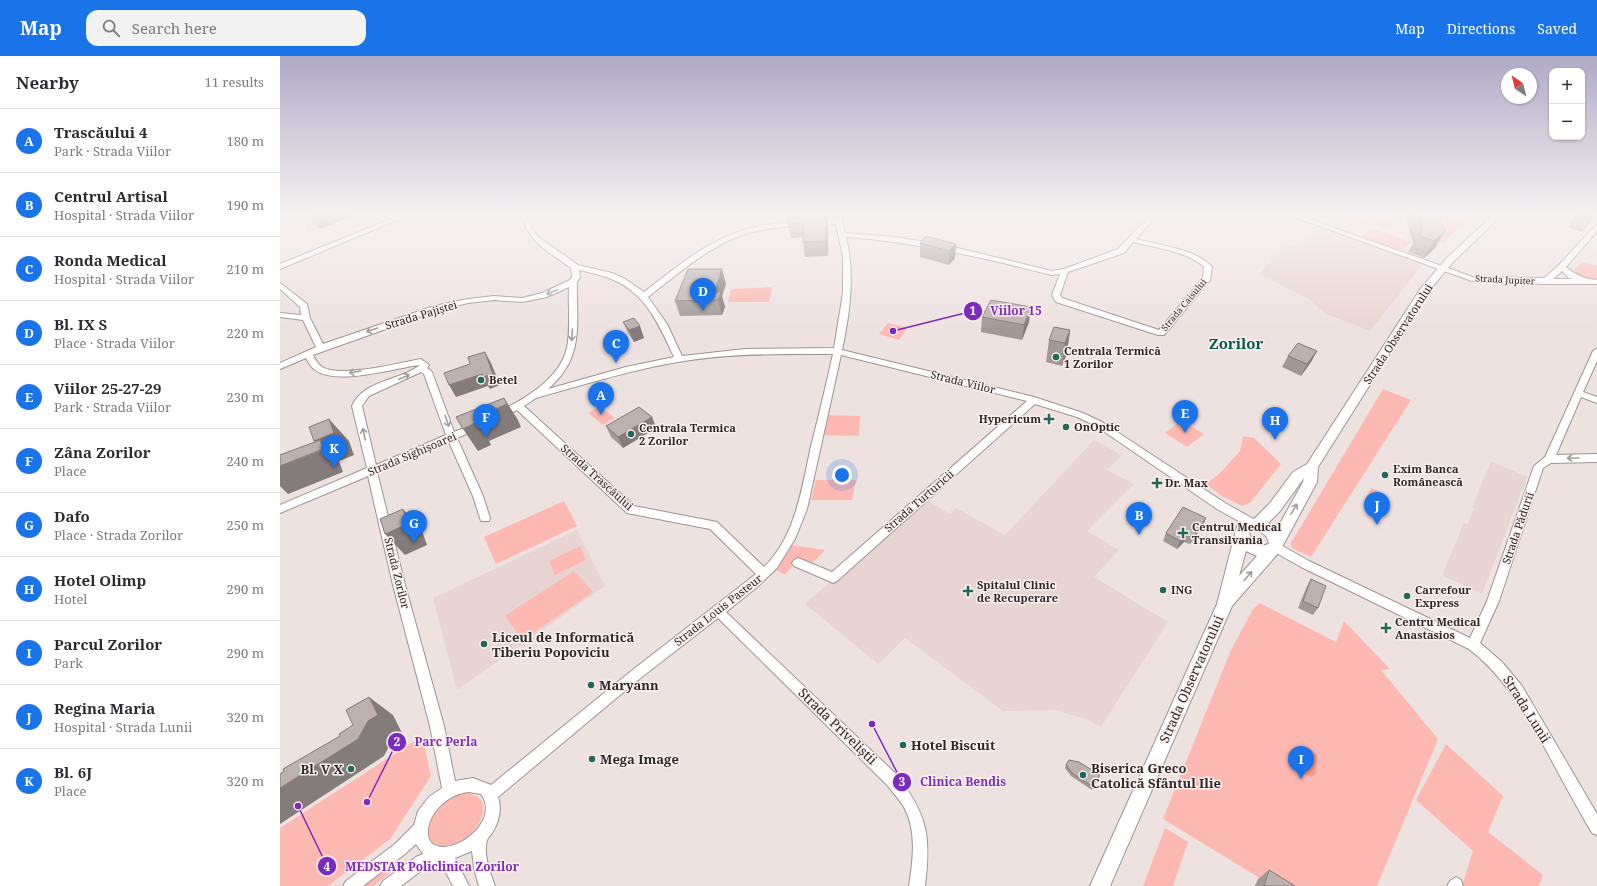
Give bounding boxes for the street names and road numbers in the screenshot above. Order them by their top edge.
street label: Strada Jupiter [1475,271,1536,288]
street label: Strada Caisului [1158,276,1209,334]
street label: Strada Observatorului [1360,280,1436,387]
street label: Strada Pajiștei [383,296,459,333]
street label: Strada Viilor [929,366,998,397]
street label: Strada Sighișoarei [365,428,459,479]
street label: Strada Trascăului [558,440,637,513]
street label: Strada Turturicii [881,466,957,535]
street label: Strada Pădurii [1498,489,1537,566]
street label: Strada Zorilor [381,535,414,611]
street label: Strada Louis Pasteur [670,570,766,649]
street label: Strada Observatorului [1155,612,1227,746]
street label: Strada Lunii [1499,672,1555,746]
street label: Strada Priveliștii [795,684,881,768]

